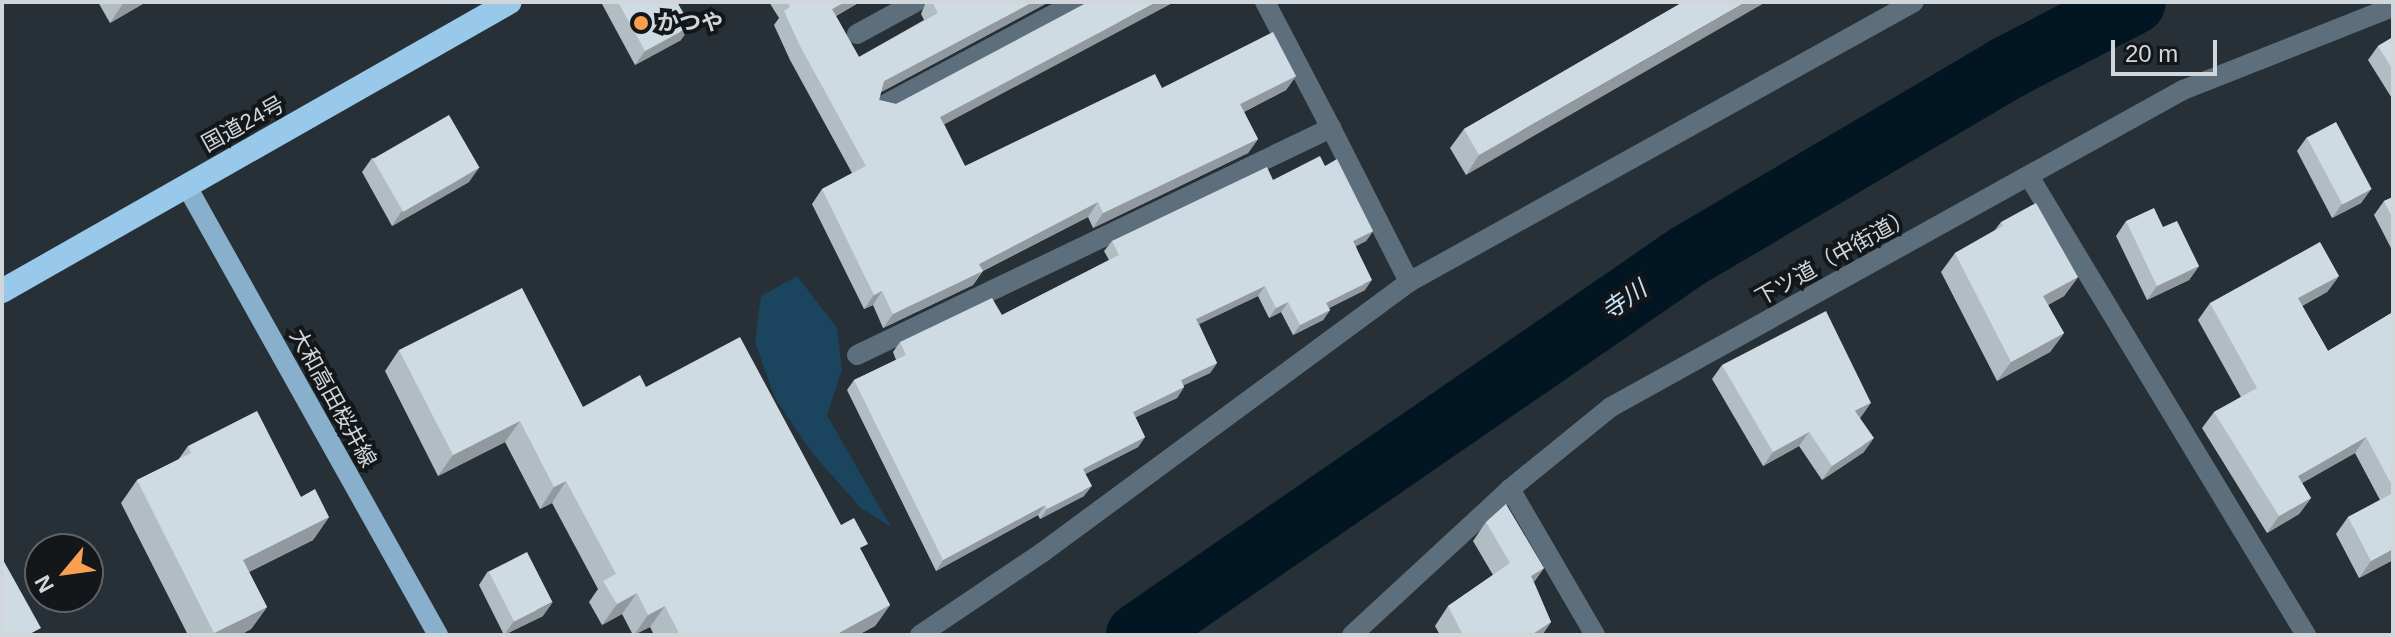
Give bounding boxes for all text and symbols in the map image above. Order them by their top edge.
place label: かつや [657,10,723,36]
marker: かつや [632,14,650,32]
scale bar [2115,24,2221,74]
text: 20 m [2125,40,2178,67]
street label: 国道24号 [197,91,289,157]
street label: 下ツ道（中街道） [1751,203,1917,311]
water label: 寺川 [1596,274,1652,326]
street label: 大和高田桜井線 [284,324,382,472]
north arrow [24,533,104,613]
text: N [30,571,59,597]

